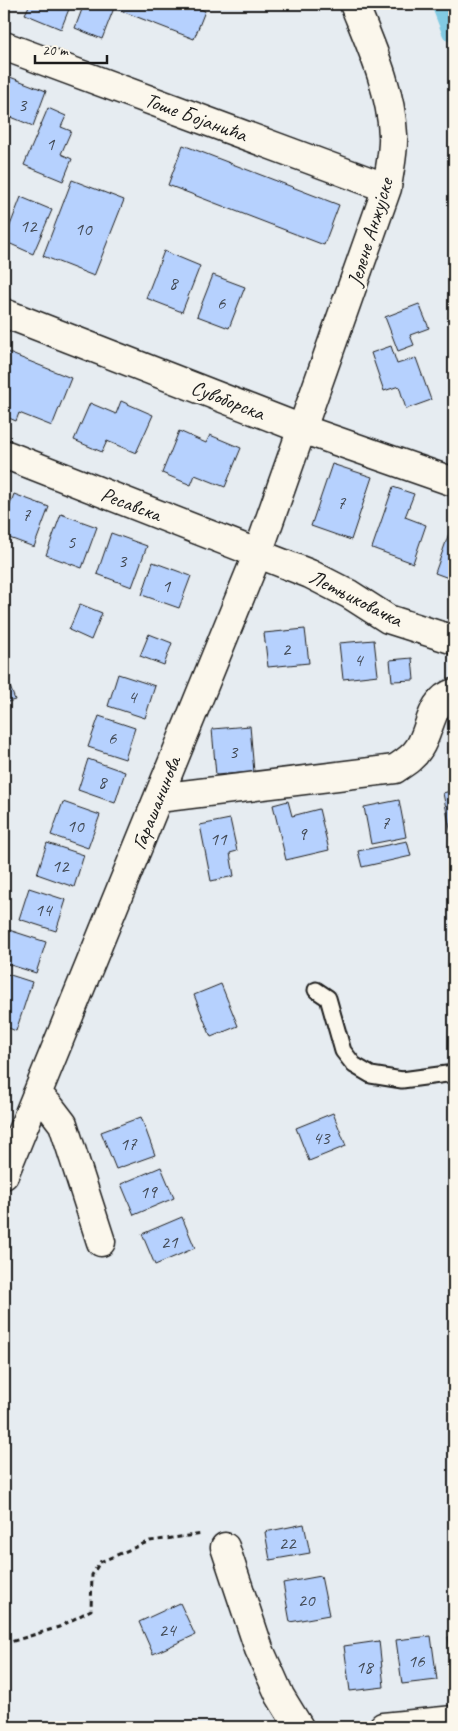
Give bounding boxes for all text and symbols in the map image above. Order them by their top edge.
scale bar [35,32,108,64]
text: 20 m [42,41,69,60]
street label: Тоше Бојанића [141,87,252,148]
house number: 3 [18,93,28,117]
house number: 1 [46,132,56,156]
street label: Јелене Анжујске [341,173,399,290]
house number: 12 [19,214,38,238]
house number: 10 [74,217,93,241]
house number: 8 [169,271,180,295]
house number: 6 [217,291,227,315]
street label: Сувоборска [188,374,270,426]
street label: Ресавска [97,481,167,528]
house number: 7 [337,491,347,515]
house number: 7 [22,503,32,527]
house number: 5 [67,530,77,554]
house number: 3 [118,549,128,573]
street label: Летњиковачка [305,564,408,633]
house number: 1 [162,574,172,598]
house number: 2 [282,637,292,661]
house number: 4 [354,648,365,672]
house number: 4 [128,685,139,709]
house number: 6 [108,726,118,750]
house number: 3 [229,740,239,764]
street label: Гарашанинова [126,751,187,853]
house number: 8 [98,770,109,794]
house number: 7 [381,811,391,835]
house number: 10 [66,814,85,838]
house number: 9 [298,822,308,846]
house number: 11 [209,827,228,851]
house number: 12 [51,854,70,878]
house number: 14 [34,898,54,922]
house number: 43 [312,1126,331,1150]
house number: 17 [119,1132,138,1156]
house number: 19 [139,1180,158,1204]
house number: 21 [160,1230,179,1254]
house number: 22 [278,1531,297,1555]
house number: 20 [297,1588,316,1612]
house number: 24 [158,1618,178,1642]
house number: 16 [407,1649,426,1673]
house number: 18 [355,1655,375,1679]

